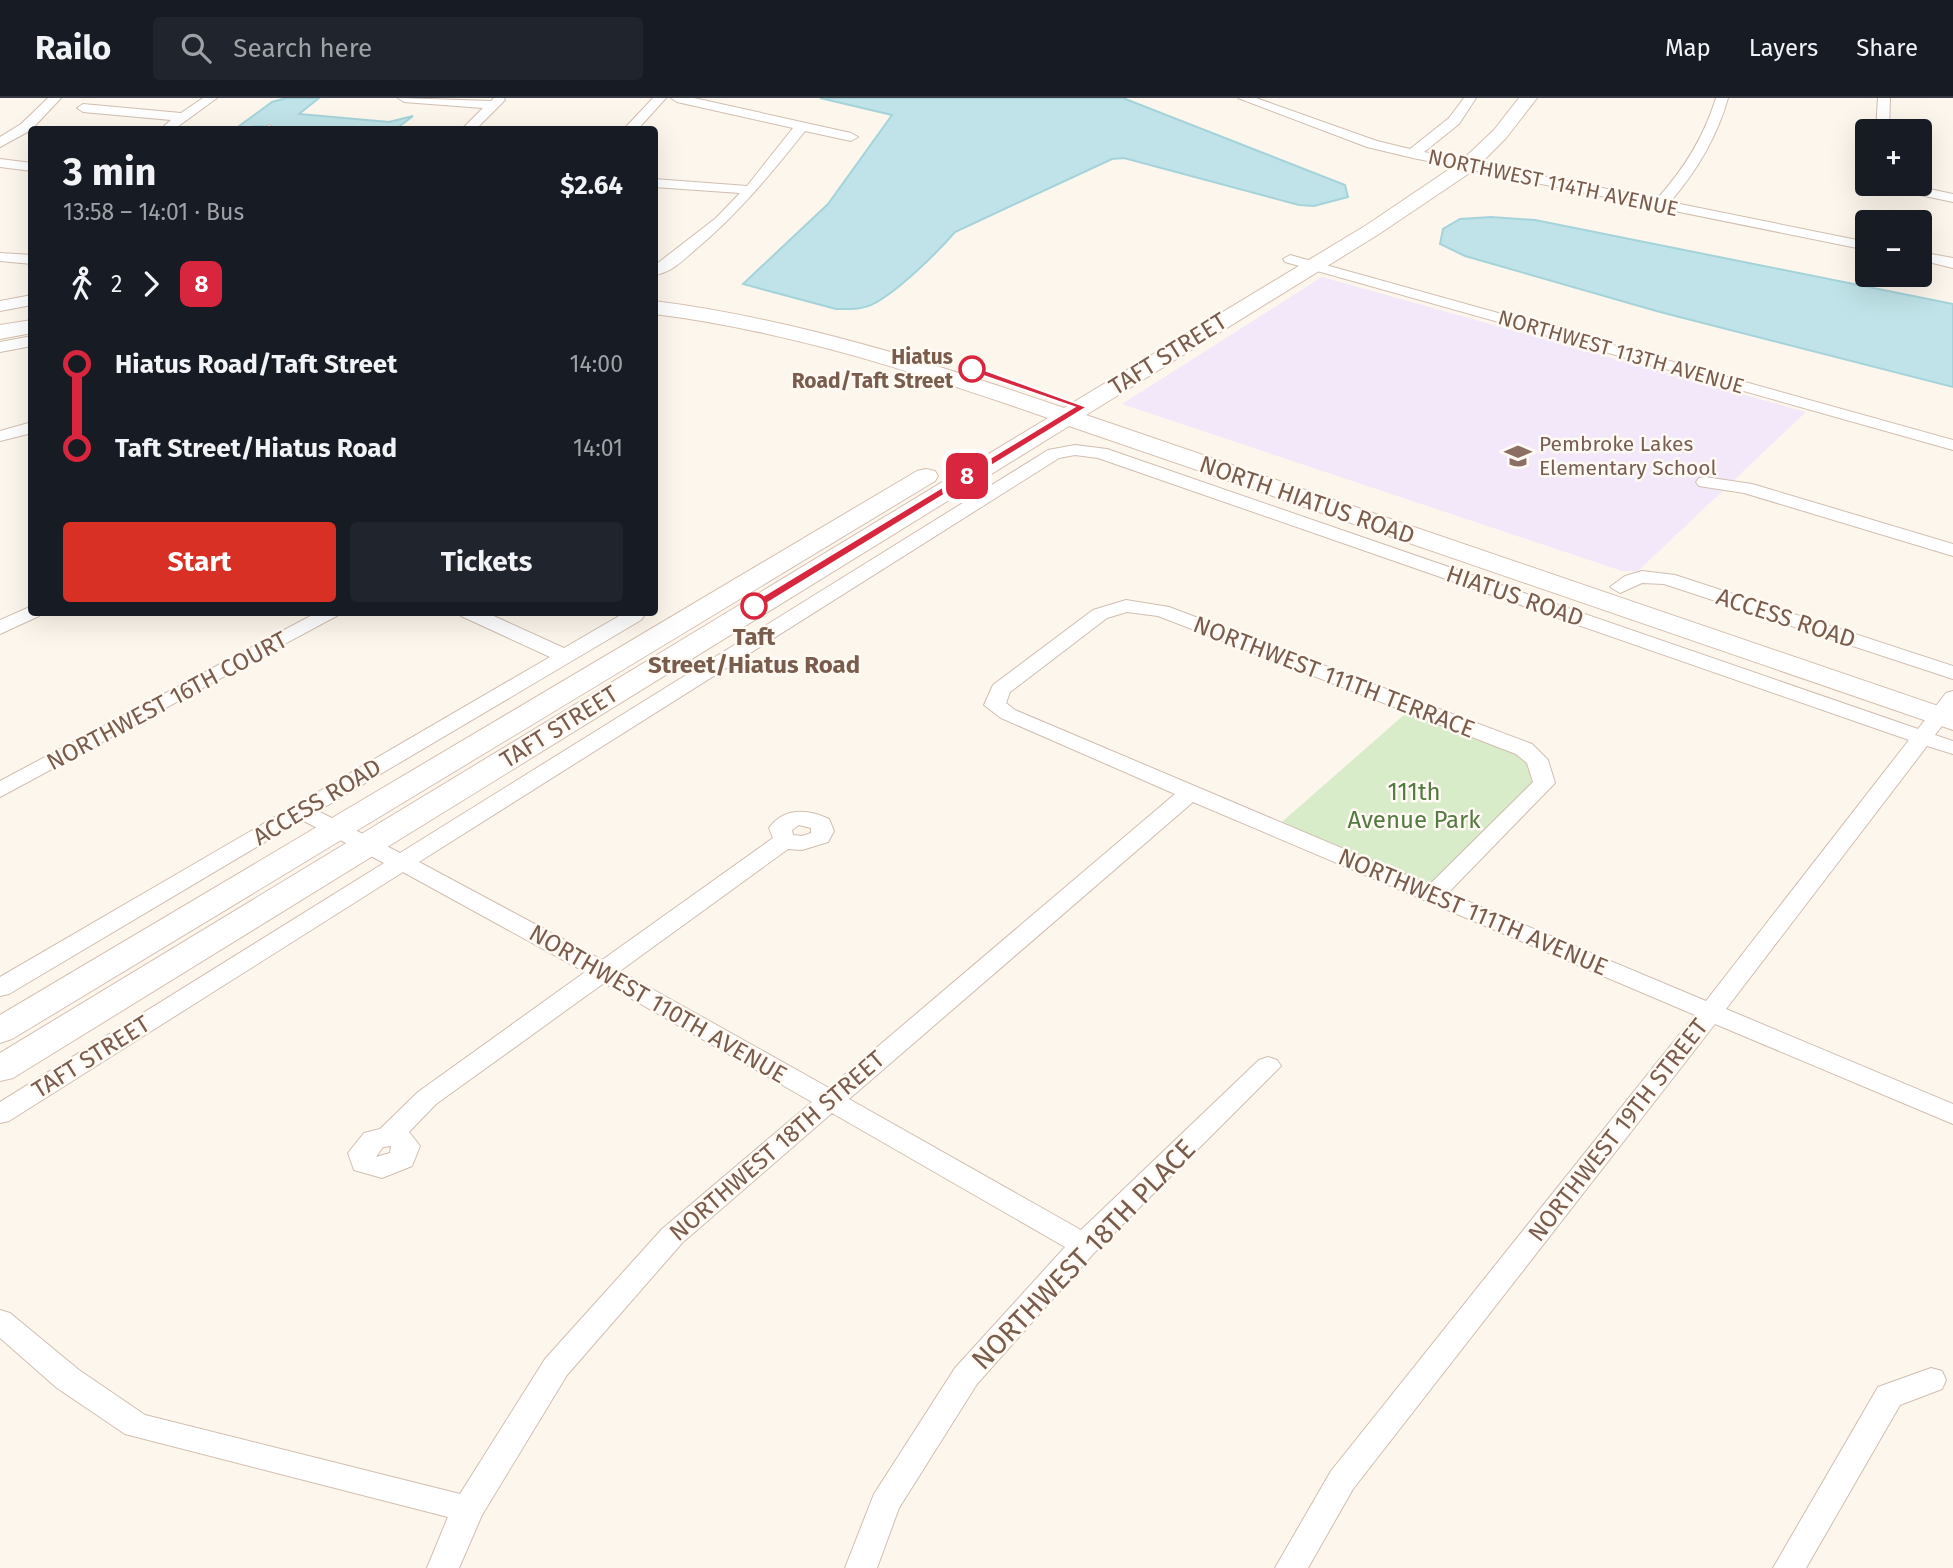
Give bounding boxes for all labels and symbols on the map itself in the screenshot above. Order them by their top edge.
street label: NORTHWEST 114TH AVENUE [1426,144,1680,222]
street label: NORTHWEST 113TH AVENUE [1495,304,1747,400]
street label: TAFT STREET [1104,307,1232,401]
place label: Hiatus Road/Taft Street [792,344,954,394]
marker: Hiatus Road/Taft Street [959,356,985,382]
place label: Pembroke Lakes Elementary School [1539,431,1717,481]
school or university icon: Pembroke Lakes Elementary School [1503,441,1533,471]
street label: NORTH HIATUS ROAD [1196,450,1418,550]
line badge: 8 [944,453,990,499]
street label: HIATUS ROAD [1443,559,1587,633]
street label: ACCESS ROAD [1713,582,1859,654]
marker: Taft Street/Hiatus Road [741,593,767,619]
street label: NORTHWEST 111TH TERRACE [1189,610,1479,744]
place label: Taft Street/Hiatus Road [648,623,860,679]
street label: NORTHWEST 16TH COURT [42,625,293,776]
street label: TAFT STREET [495,680,623,774]
street label: ACCESS ROAD [248,753,386,851]
park label: 111th Avenue Park [1347,778,1481,834]
street label: NORTHWEST 111TH AVENUE [1334,842,1612,982]
street label: NORTHWEST 110TH AVENUE [524,919,792,1089]
street label: TAFT STREET [27,1010,155,1104]
street label: NORTHWEST 19TH STREET [1522,1013,1714,1247]
street label: NORTHWEST 18TH STREET [664,1045,891,1247]
street label: NORTHWEST 18TH PLACE [965,1132,1202,1376]

